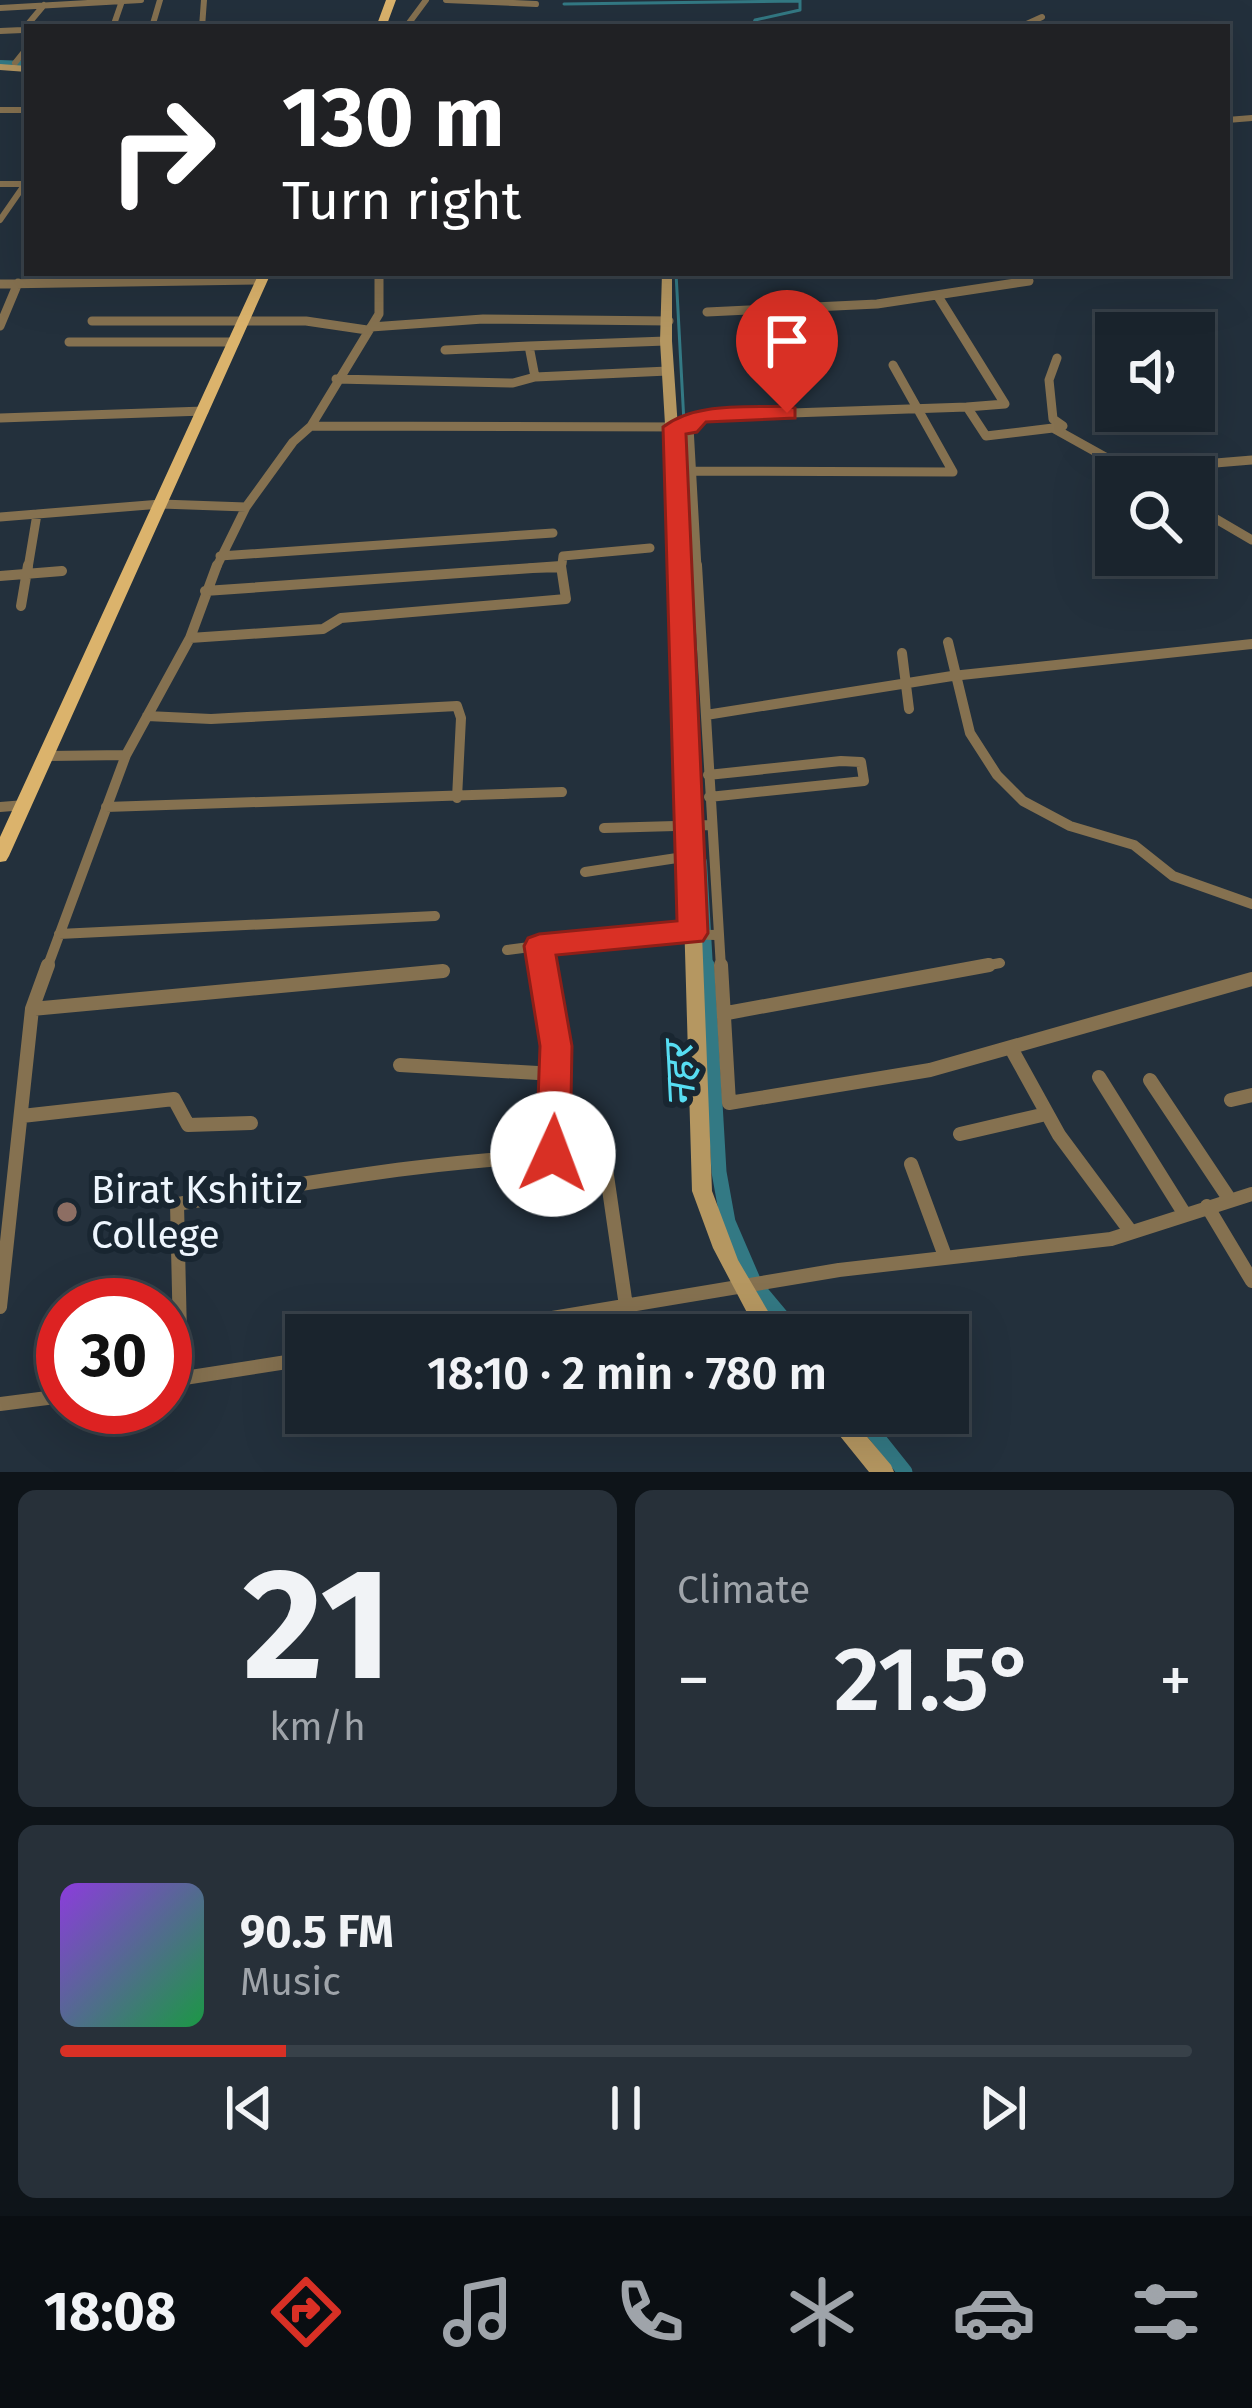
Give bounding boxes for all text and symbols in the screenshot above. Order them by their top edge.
text: 130 m [282,67,505,168]
icon: right [84,72,240,228]
text: Turn right [282,169,521,233]
pin [736,290,838,413]
icon: arrive [754,308,820,374]
map controls [1095,312,1215,576]
button: sound [1095,312,1215,432]
button: search [1095,456,1215,576]
water label: नहर [653,1036,707,1109]
position arrow [490,1091,616,1217]
place label: Birat Kshitiz College [91,1167,302,1258]
marker: Birat Kshitiz College [54,1199,80,1225]
speed limit sign: 30 [36,1278,192,1434]
text: 18:10 · 2 min · 780 m [427,1347,827,1401]
text: 21 [243,1532,392,1719]
text: Climate [677,1567,810,1613]
text: 21.5° [834,1626,1035,1734]
text: − [677,1641,710,1720]
text: + [1159,1641,1192,1720]
text: km/h [269,1704,366,1750]
text: 90.5 FM [240,1905,394,1959]
text: Music [240,1959,341,2005]
icon: previous [216,2075,282,2141]
icon: pause [593,2075,659,2141]
icon: next [970,2075,1036,2141]
icon: directions [264,2270,348,2354]
icon: music [436,2270,520,2354]
icon: phone [608,2270,692,2354]
icon: climate [780,2270,864,2354]
icon: car [952,2270,1036,2354]
icon: filters [1124,2270,1208,2354]
text: 18:08 [44,2280,176,2344]

